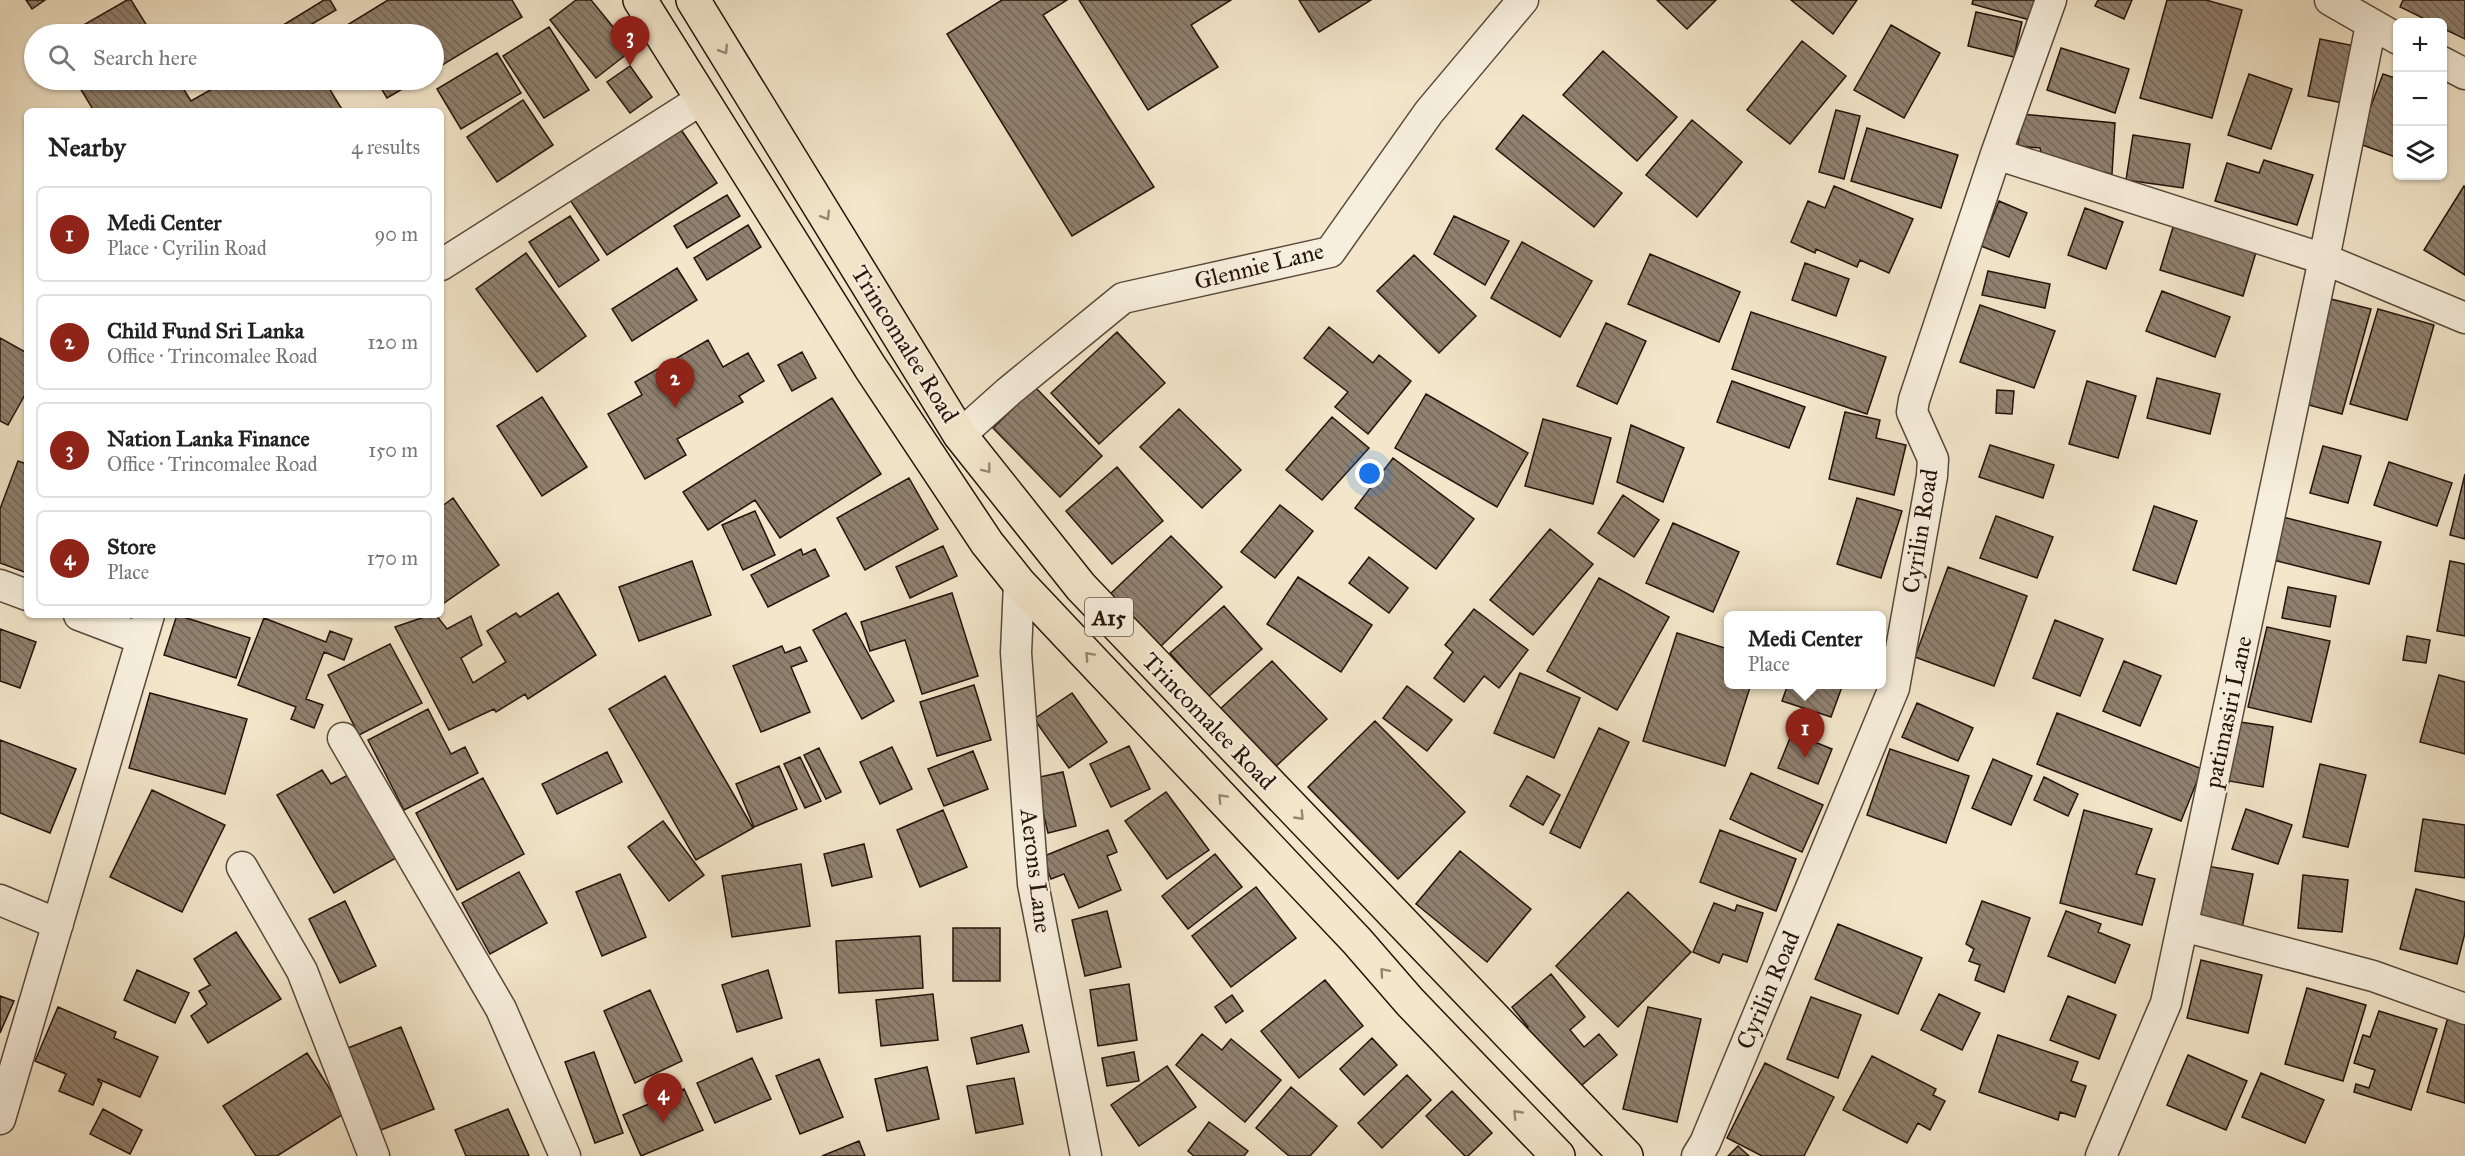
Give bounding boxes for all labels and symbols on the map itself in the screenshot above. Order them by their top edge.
pin: 3 [610,16,650,66]
one-way arrow [716,44,728,54]
one-way arrow [818,210,830,220]
street label: Glennie Lane [1191,235,1327,297]
street label: Trincomalee Road [845,260,965,428]
pin: 2 [656,358,694,408]
your location [1355,459,1384,488]
one-way arrow [979,462,990,473]
street label: Cyrilin Road [1895,467,1945,595]
road number: A15 [1085,598,1133,636]
street label: patimasiri Lane [2197,633,2259,792]
street label: Trincomalee Road [1136,646,1282,796]
one-way arrow [1085,653,1096,663]
pin: 1 [1786,708,1824,758]
one-way arrow [1219,795,1230,806]
street label: Aerons Lane [1013,806,1059,935]
one-way arrow [1293,809,1304,820]
street label: Cyrilin Road [1730,926,1806,1054]
one-way arrow [1380,968,1391,979]
pin: 4 [644,1074,682,1123]
one-way arrow [1514,1110,1525,1121]

